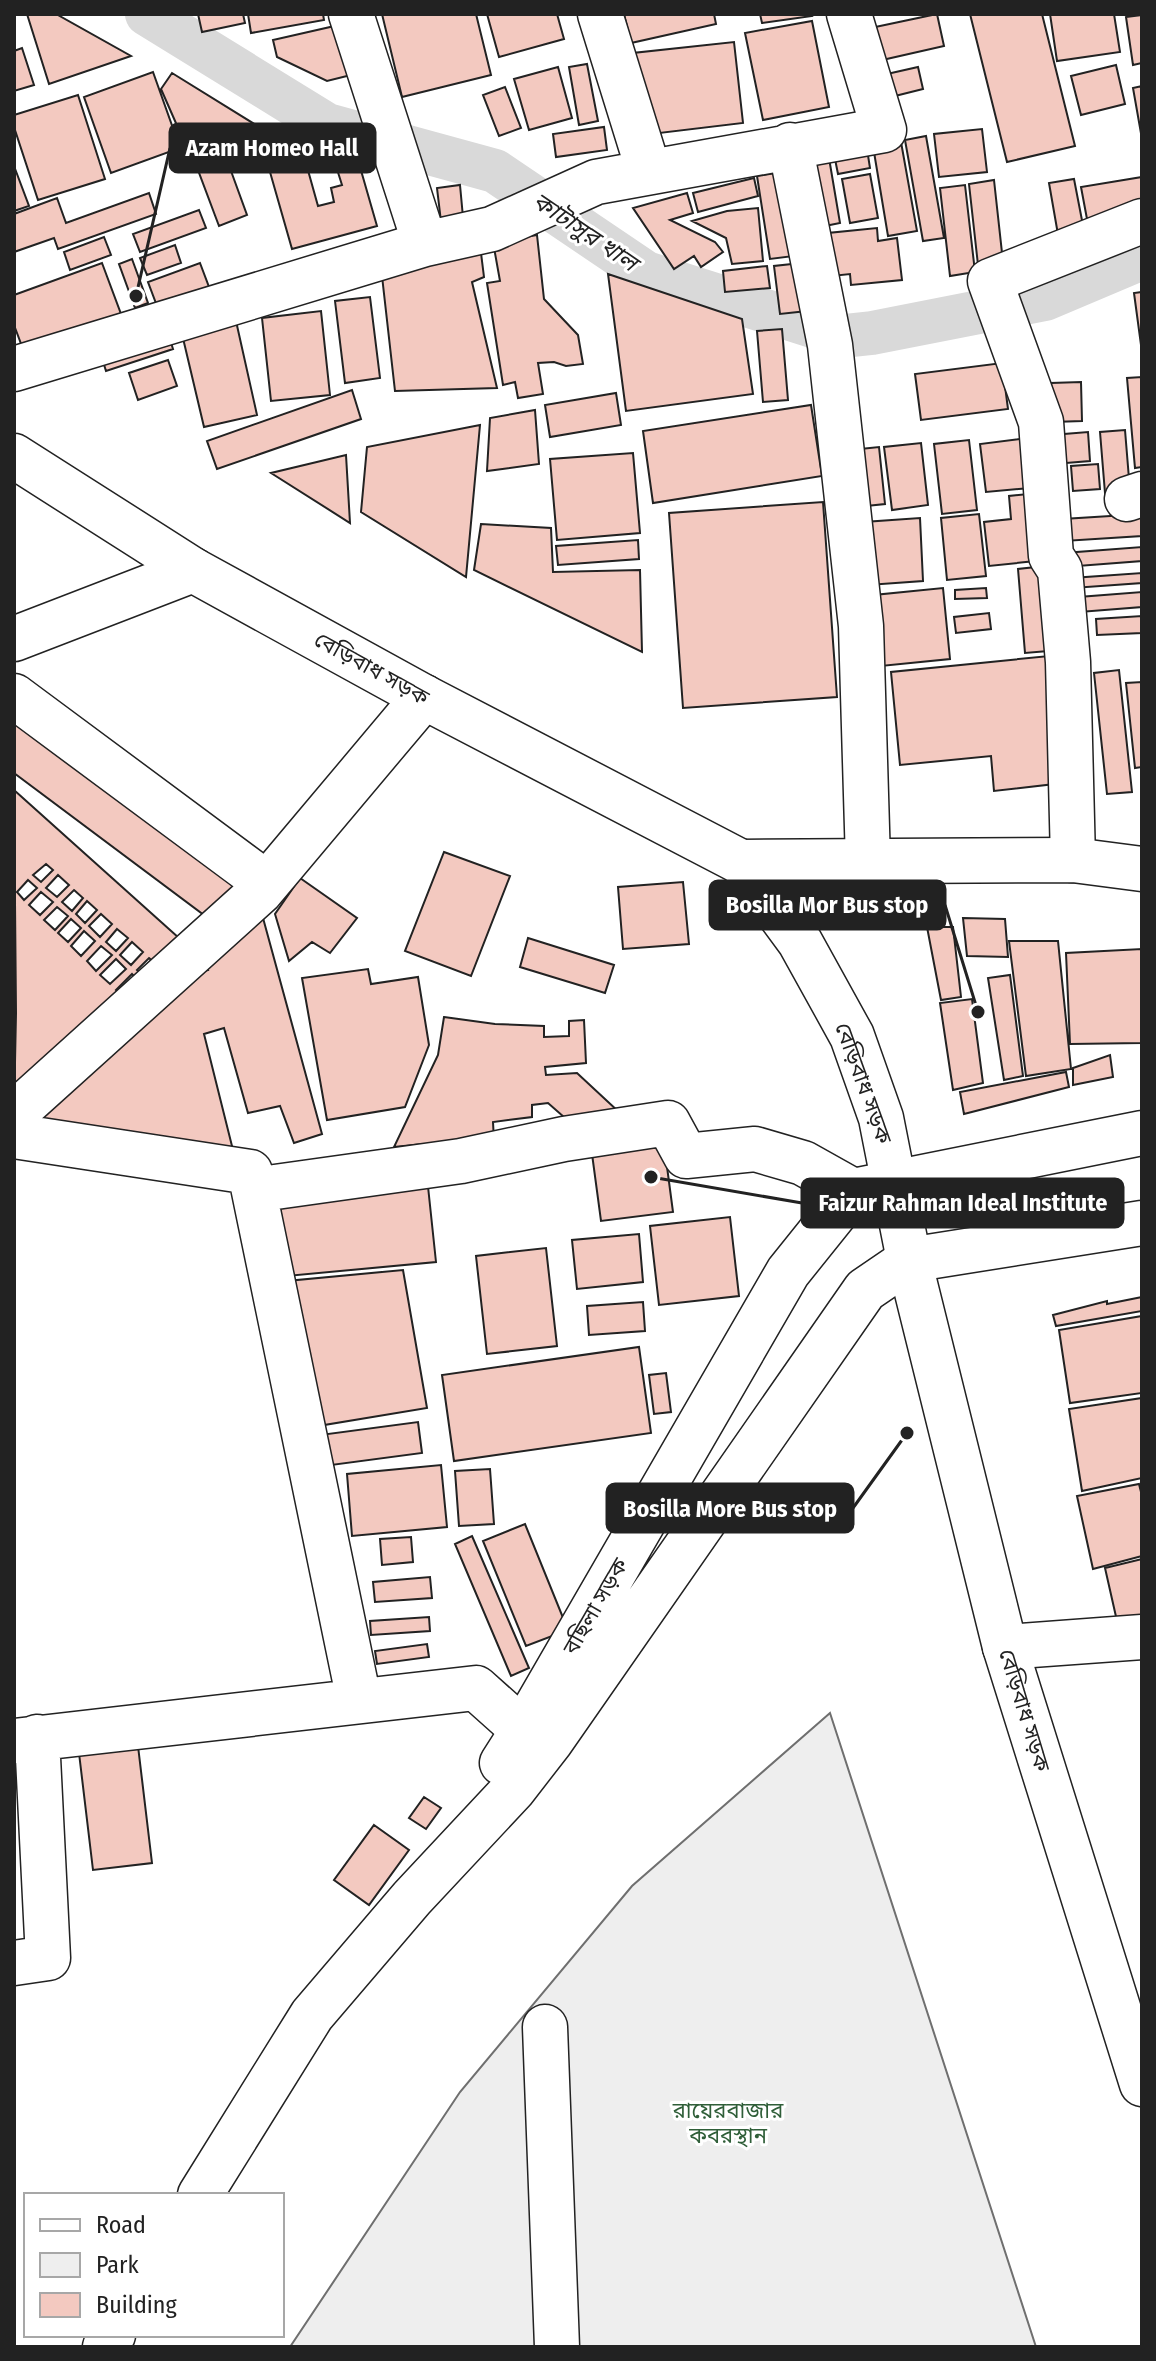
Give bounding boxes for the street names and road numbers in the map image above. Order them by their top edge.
street label: বেড়িবাধ সড়ক [310,626,434,711]
street label: বেড়িবাধ সড়ক [829,1019,898,1148]
street label: বছিলা সড়ক [557,1553,634,1660]
street label: বেড়িবাধ সড়ক [993,1645,1056,1775]

